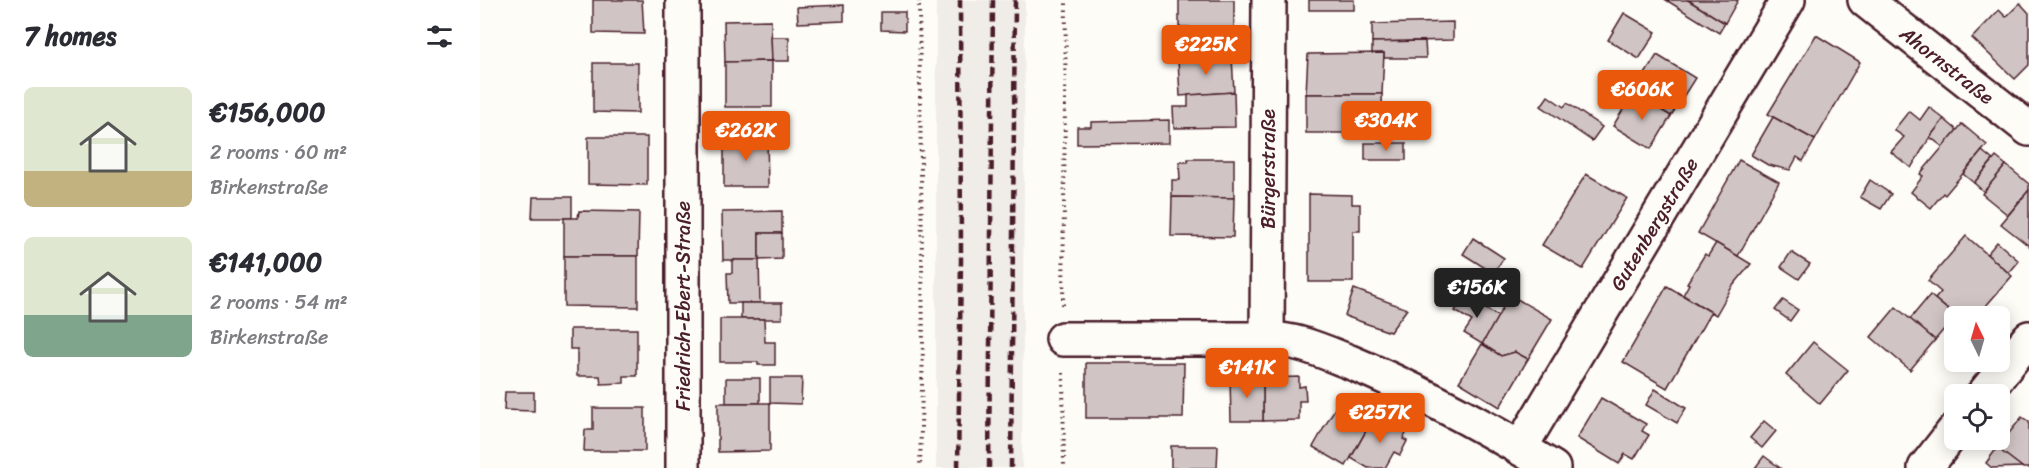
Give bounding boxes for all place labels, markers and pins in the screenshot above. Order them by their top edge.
pin: €225K [1164,25,1248,76]
pin: €606K [1600,70,1684,121]
pin: €304K [1344,101,1428,152]
pin: €262K [704,111,788,162]
pin: €156K [1435,268,1519,319]
pin: €141K [1205,348,1289,399]
pin: €257K [1338,393,1422,444]

